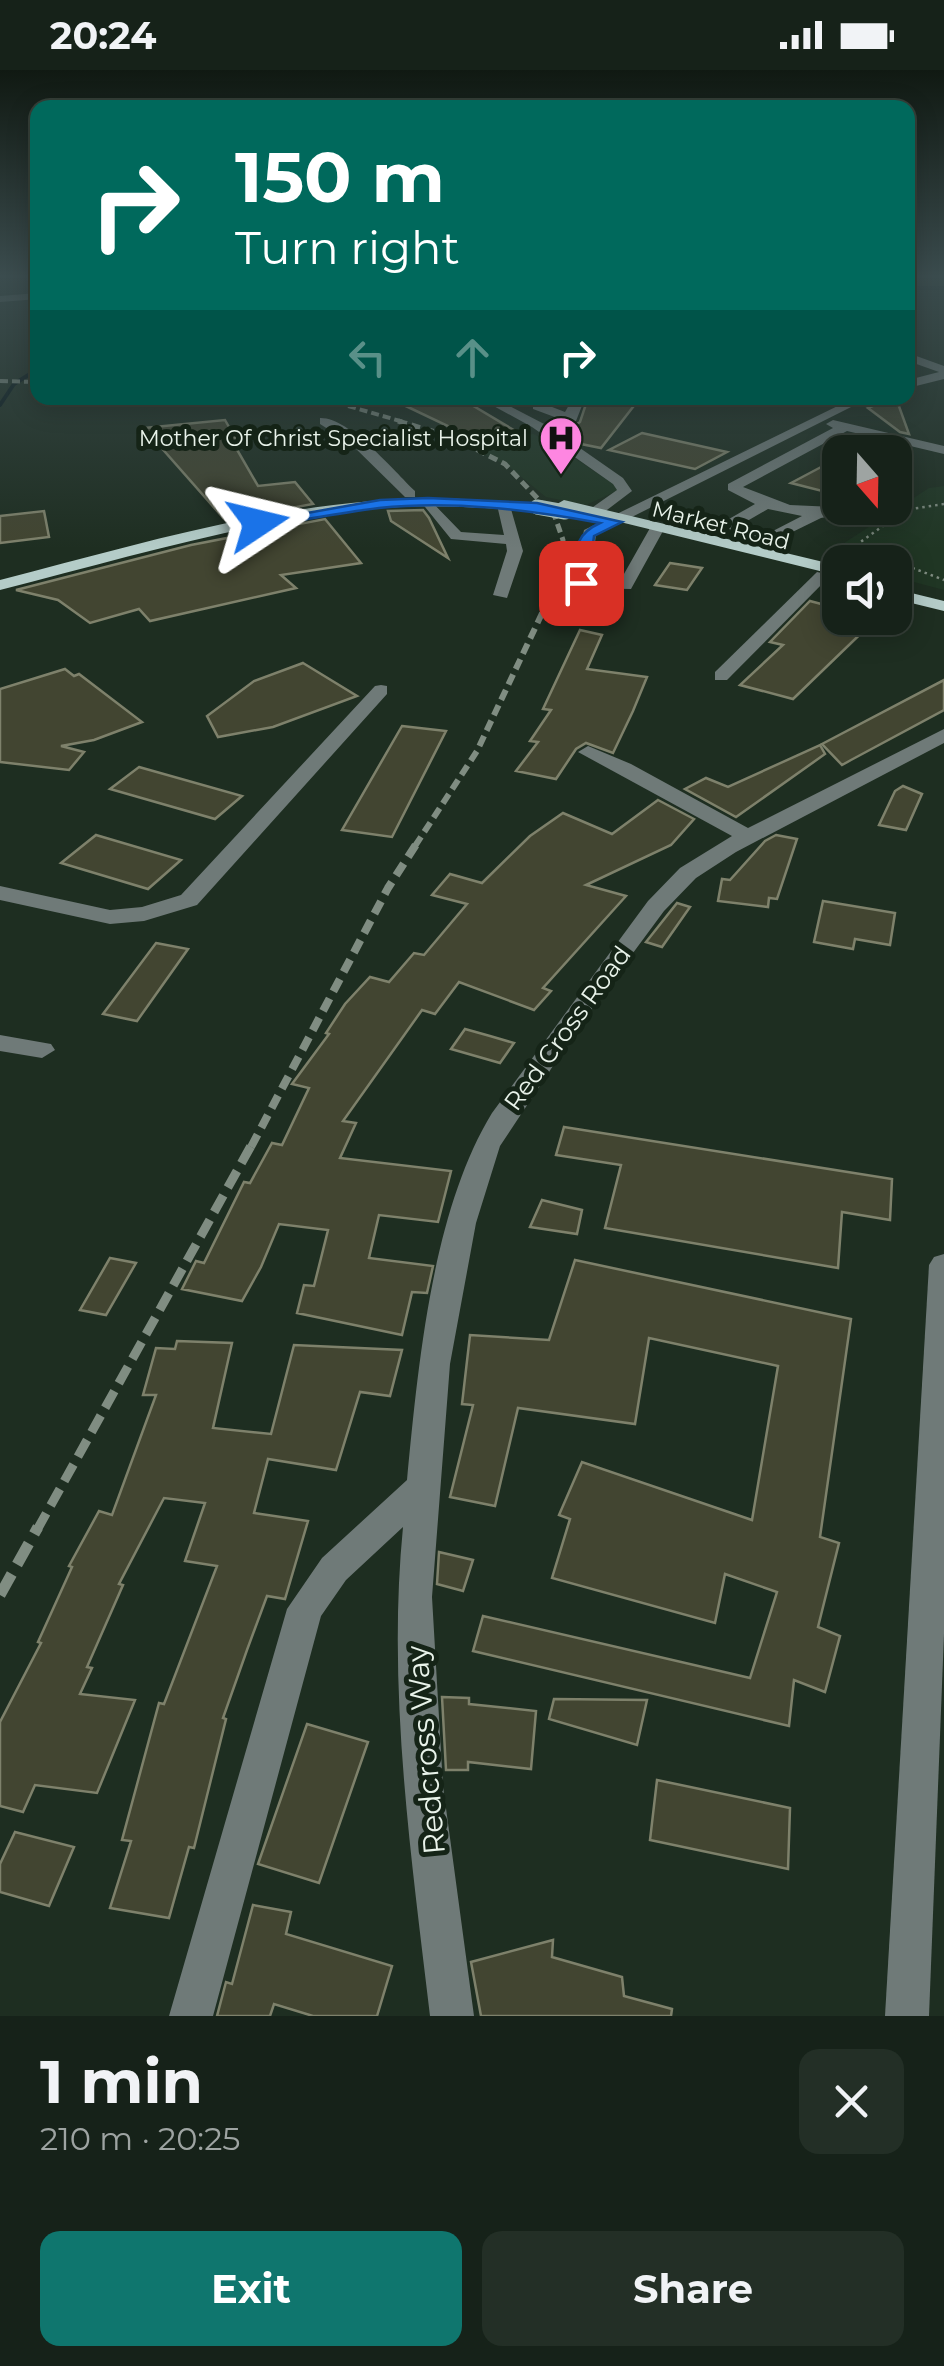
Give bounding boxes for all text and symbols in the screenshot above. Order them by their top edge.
text: 20:24 [50,12,156,59]
text: 150 m [235,134,445,220]
icon: right [70,140,200,270]
text: Turn right [235,220,460,275]
icon: left [340,330,395,385]
icon: ahead [445,330,500,385]
icon: right [550,330,605,385]
hospital icon: Mother Of Christ Specialist Hospital [538,415,584,476]
place label: Mother Of Christ Specialist Hospital [139,425,528,452]
north arrow [822,435,912,525]
map controls [822,435,912,635]
position arrow [206,471,310,575]
street label: Market Road [649,495,792,556]
pin [539,541,624,626]
button: sound [822,545,912,635]
icon: arrive [554,556,609,611]
street label: Red Cross Road [497,940,637,1116]
street label: Redcross Way [398,1643,453,1856]
text: 1 min [40,2045,203,2118]
button: close [799,2049,904,2154]
text: 210 m · 20:25 [40,2119,240,2158]
button: Exit [40,2231,462,2346]
button: Share [482,2231,904,2346]

